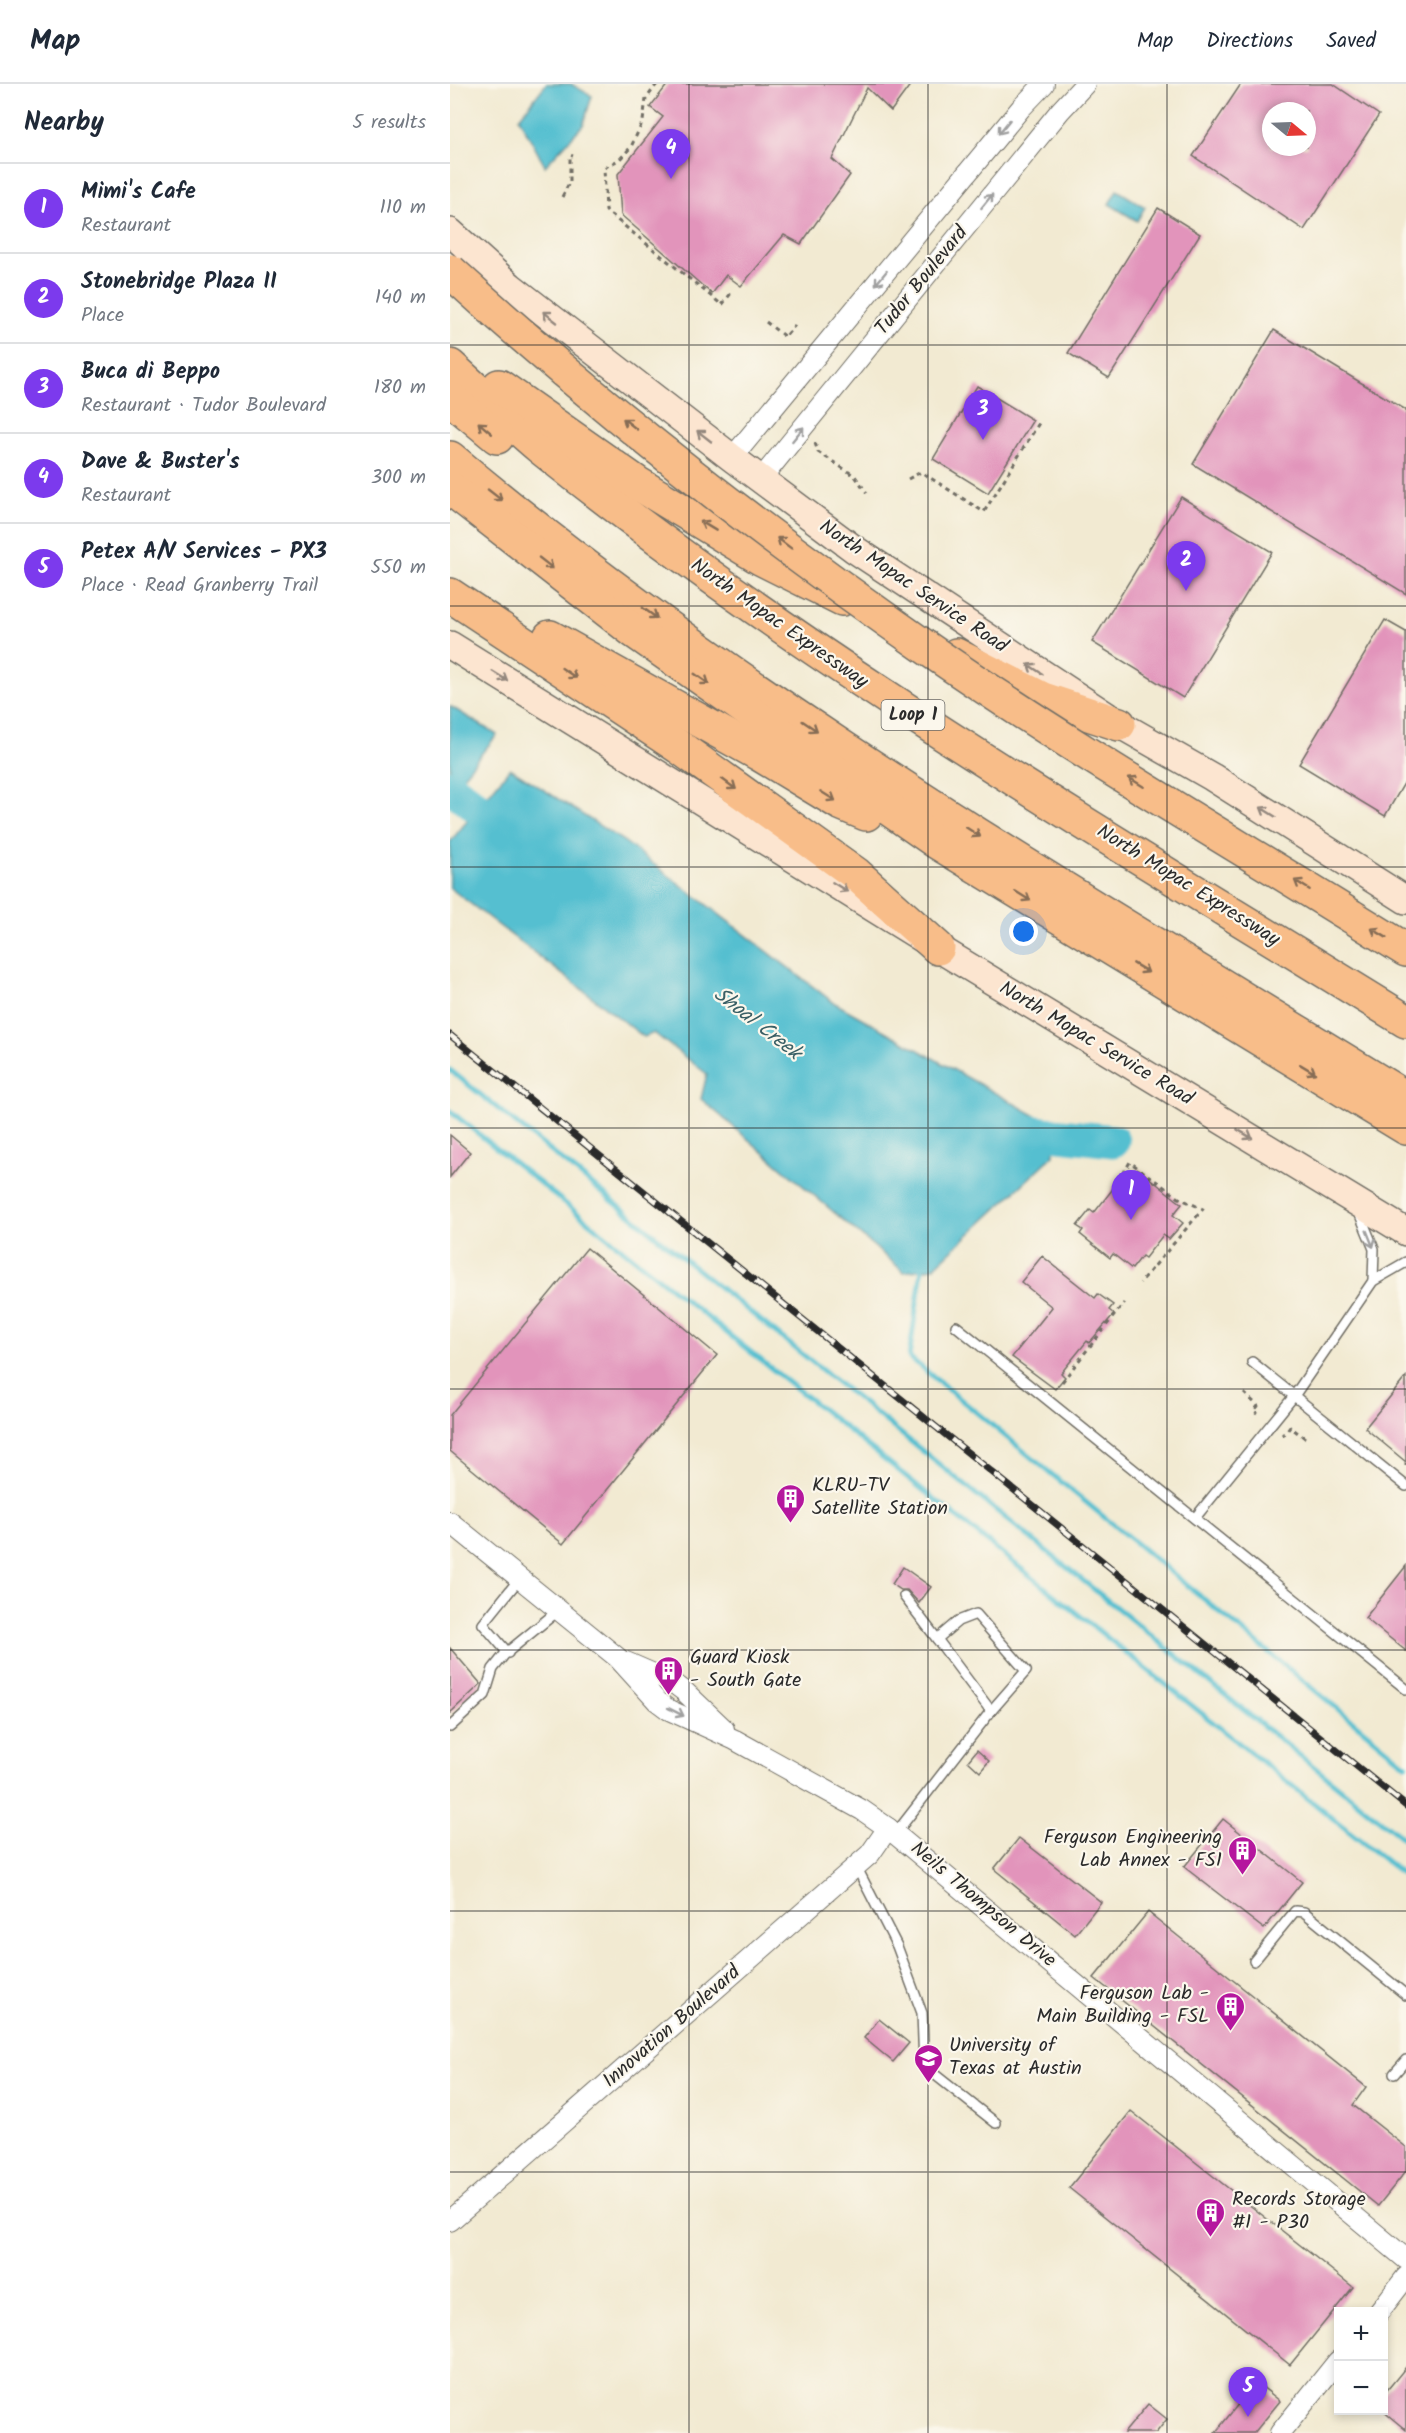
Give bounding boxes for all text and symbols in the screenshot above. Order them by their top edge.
text: Map [30,19,81,64]
text: Map [1137,25,1173,58]
text: Directions [1206,25,1293,58]
text: Saved [1326,25,1376,58]
text: Nearby [24,102,104,144]
north arrow [1262,102,1316,156]
text: 5 results [352,107,426,139]
one-way arrow [998,119,1011,135]
pin: 4 [652,130,690,179]
text: Mimi's Cafe [81,175,196,210]
text: 1 [40,192,47,224]
text: 110 m [380,192,426,224]
one-way arrow [981,194,994,210]
text: Restaurant [81,210,171,242]
street label: Tudor Boulevard [867,218,977,343]
text: Stonebridge Plaza II [81,265,277,300]
one-way arrow [874,270,887,286]
text: 2 [38,282,49,314]
text: 140 m [375,282,426,314]
text: Place [81,300,124,332]
one-way arrow [542,310,558,323]
text: Buca di Beppo [81,355,220,390]
text: 3 [38,372,49,404]
text: 180 m [374,372,426,404]
text: Restaurant · Tudor Boulevard [81,390,326,422]
pin: 3 [964,390,1002,440]
one-way arrow [622,417,638,430]
one-way arrow [477,421,493,434]
one-way arrow [791,426,804,442]
one-way arrow [696,430,712,443]
text: Dave & Buster's [81,445,240,480]
text: 4 [38,462,49,494]
text: 300 m [371,462,426,494]
text: Restaurant [81,480,171,512]
one-way arrow [487,488,503,501]
street label: North Mopac Service Road [812,512,1015,663]
one-way arrow [700,520,717,532]
text: Petex A/V Services - PX3 [81,535,327,570]
one-way arrow [776,537,792,549]
pin: 2 [1166,542,1206,591]
street label: North Mopac Expressway [683,550,875,698]
text: 5 [38,552,49,584]
text: 550 m [371,552,426,584]
one-way arrow [537,557,553,570]
text: Place · Read Granberry Trail [81,570,318,602]
one-way arrow [642,607,658,620]
one-way arrow [1027,663,1044,675]
one-way arrow [560,667,577,679]
one-way arrow [491,670,508,682]
one-way arrow [694,673,710,686]
road number: Loop 1 [882,700,944,730]
one-way arrow [801,720,817,732]
one-way arrow [1128,775,1145,787]
one-way arrow [721,778,737,790]
one-way arrow [819,791,836,803]
one-way arrow [1260,806,1277,818]
street label: North Mopac Expressway [1090,816,1287,956]
one-way arrow [964,826,981,838]
one-way arrow [1293,879,1310,892]
one-way arrow [831,881,848,894]
one-way arrow [1014,890,1031,902]
your location [1009,917,1038,946]
one-way arrow [1371,926,1388,938]
one-way arrow [1132,962,1149,974]
street label: North Mopac Service Road [993,973,1200,1115]
water label: Shoal Creek [706,979,810,1071]
one-way arrow [1299,1063,1316,1075]
one-way arrow [1236,1128,1253,1140]
pin: 1 [1112,1170,1150,1220]
one-way arrow [1365,1229,1376,1248]
place label: KLRU-TV Satellite Station [812,1470,948,1525]
building icon: KLRU-TV Satellite Station [775,1482,807,1524]
place label: Guard Kiosk - South Gate [690,1642,801,1697]
building icon: Guard Kiosk - South Gate [653,1654,685,1696]
one-way arrow [666,1707,684,1719]
place label: Ferguson Engineering Lab Annex - FS1 [1044,1822,1222,1877]
street label: Neils Thompson Drive [903,1834,1063,1976]
building icon: Ferguson Engineering Lab Annex - FS1 [1227,1834,1259,1876]
street label: Innovation Boulevard [596,1957,749,2096]
place label: Ferguson Lab - Main Building - FSL [1036,1978,1209,2033]
building icon: Ferguson Lab - Main Building - FSL [1214,1990,1246,2032]
place label: University of Texas at Austin [949,2030,1082,2085]
school or university icon: University of Texas at Austin [912,2042,944,2084]
place label: Records Storage #1 - P30 [1232,2184,1366,2239]
building icon: Records Storage #1 - P30 [1195,2196,1227,2238]
map controls [1334,2307,1388,2415]
button: + [1334,2307,1388,2361]
button: − [1334,2361,1388,2415]
pin: 5 [1228,2368,1268,2417]

